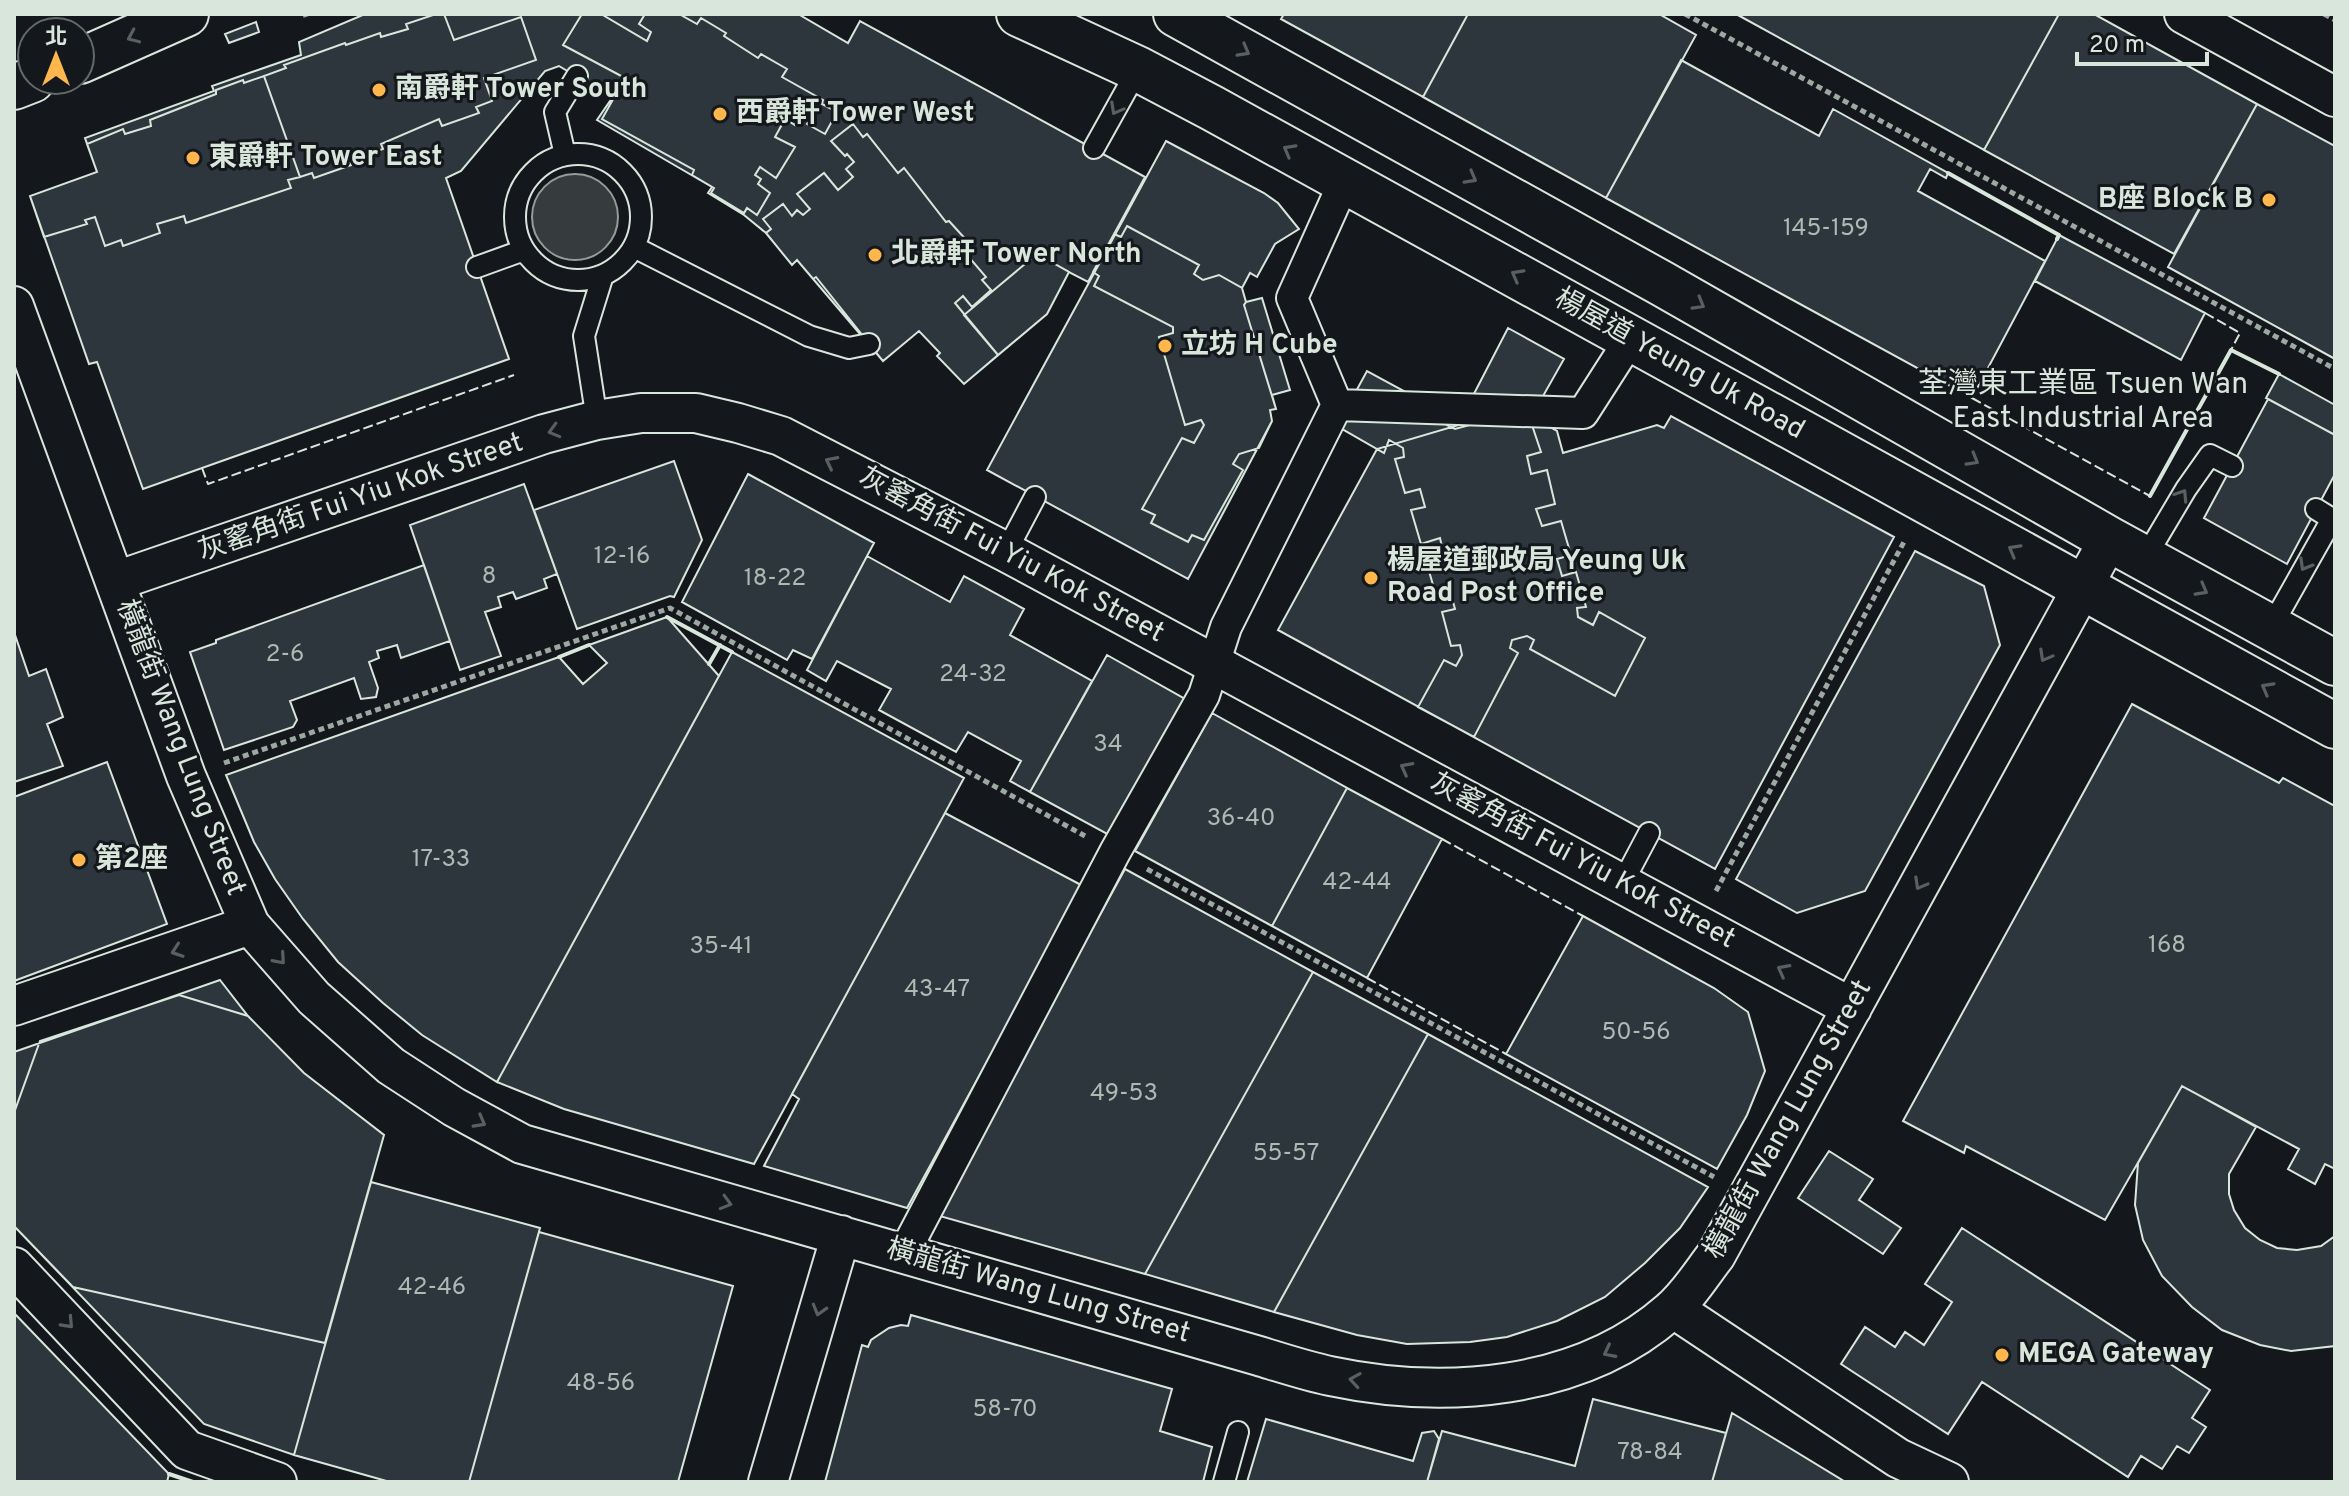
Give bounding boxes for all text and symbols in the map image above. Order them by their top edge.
north arrow [16,16,96,96]
scale bar [2077,16,2207,66]
text: 北 [45,25,67,52]
one-way arrow [127,28,141,44]
text: 20 m [2089,31,2145,61]
one-way arrow [1236,41,1250,57]
place label: 南爵軒 Tower South [395,72,647,108]
marker: 南爵軒 Tower South [370,81,388,99]
place label: 西爵軒 Tower West [736,96,974,132]
one-way arrow [1110,100,1126,114]
marker: 西爵軒 Tower West [711,105,729,123]
place label: 東爵軒 Tower East [209,140,442,176]
one-way arrow [1283,144,1298,160]
marker: 東爵軒 Tower East [184,149,202,167]
one-way arrow [1463,168,1478,183]
place label: B座 Block B [2098,182,2253,218]
marker: B座 Block B [2260,191,2278,209]
house number: 145-159 [1783,214,1869,244]
place label: 北爵軒 Tower North [891,237,1142,273]
marker: 北爵軒 Tower North [866,246,884,264]
one-way arrow [1511,269,1526,285]
street label: 楊屋道 Yeung Uk Road [1547,281,1811,449]
one-way arrow [1690,294,1704,310]
place label: 立坊 H Cube [1181,328,1338,364]
marker: 立坊 H Cube [1156,337,1174,355]
district label: 荃灣東工業區 Tsuen Wan East Industrial Area [1918,367,2248,438]
one-way arrow [548,422,562,439]
street label: 灰窰角街 Fui Yiu Kok Street [194,425,528,571]
one-way arrow [1965,450,1979,466]
one-way arrow [824,456,839,471]
street label: 灰窰角街 Fui Yiu Kok Street [852,460,1170,652]
one-way arrow [2173,489,2188,504]
house number: 12-16 [594,542,650,572]
place label: 楊屋道郵政局 Yeung Uk Road Post Office [1387,544,1686,612]
one-way arrow [2008,544,2023,559]
one-way arrow [2299,556,2315,571]
house number: 8 [482,562,496,592]
house number: 18-22 [744,564,806,594]
marker: 楊屋道郵政局 Yeung Uk Road Post Office [1362,569,1380,587]
one-way arrow [2194,580,2208,596]
street label: 橫龍街 Wang Lung Street [107,595,253,901]
house number: 2-6 [266,640,304,670]
one-way arrow [2039,647,2055,661]
house number: 24-32 [939,660,1007,690]
one-way arrow [2260,683,2275,698]
house number: 34 [1093,730,1123,760]
one-way arrow [1400,762,1415,777]
street label: 灰窰角街 Fui Yiu Kok Street [1423,766,1741,958]
house number: 36-40 [1207,804,1275,834]
place label: 第2座 [95,842,168,878]
house number: 17-33 [412,845,470,875]
marker: 第2座 [70,851,88,869]
house number: 42-44 [1323,868,1391,898]
one-way arrow [1914,875,1930,889]
house number: 168 [2148,931,2186,961]
house number: 35-41 [690,932,752,962]
one-way arrow [170,941,184,957]
one-way arrow [270,949,285,964]
one-way arrow [1777,965,1792,980]
street label: 橫龍街 Wang Lung Street [1697,974,1881,1266]
house number: 43-47 [904,975,970,1005]
house number: 50-56 [1601,1018,1671,1048]
house number: 49-53 [1090,1079,1158,1109]
one-way arrow [472,1112,487,1127]
house number: 55-57 [1253,1139,1319,1169]
one-way arrow [719,1194,733,1210]
street label: 橫龍街 Wang Lung Street [882,1231,1194,1353]
house number: 42-46 [398,1273,466,1303]
one-way arrow [812,1303,828,1317]
one-way arrow [58,1314,73,1328]
place label: MEGA Gateway [2018,1337,2214,1373]
one-way arrow [1602,1342,1617,1358]
marker: MEGA Gateway [1993,1346,2011,1364]
house number: 48-56 [567,1369,635,1399]
one-way arrow [1348,1372,1361,1389]
house number: 58-70 [972,1395,1038,1425]
house number: 78-84 [1617,1438,1683,1468]

